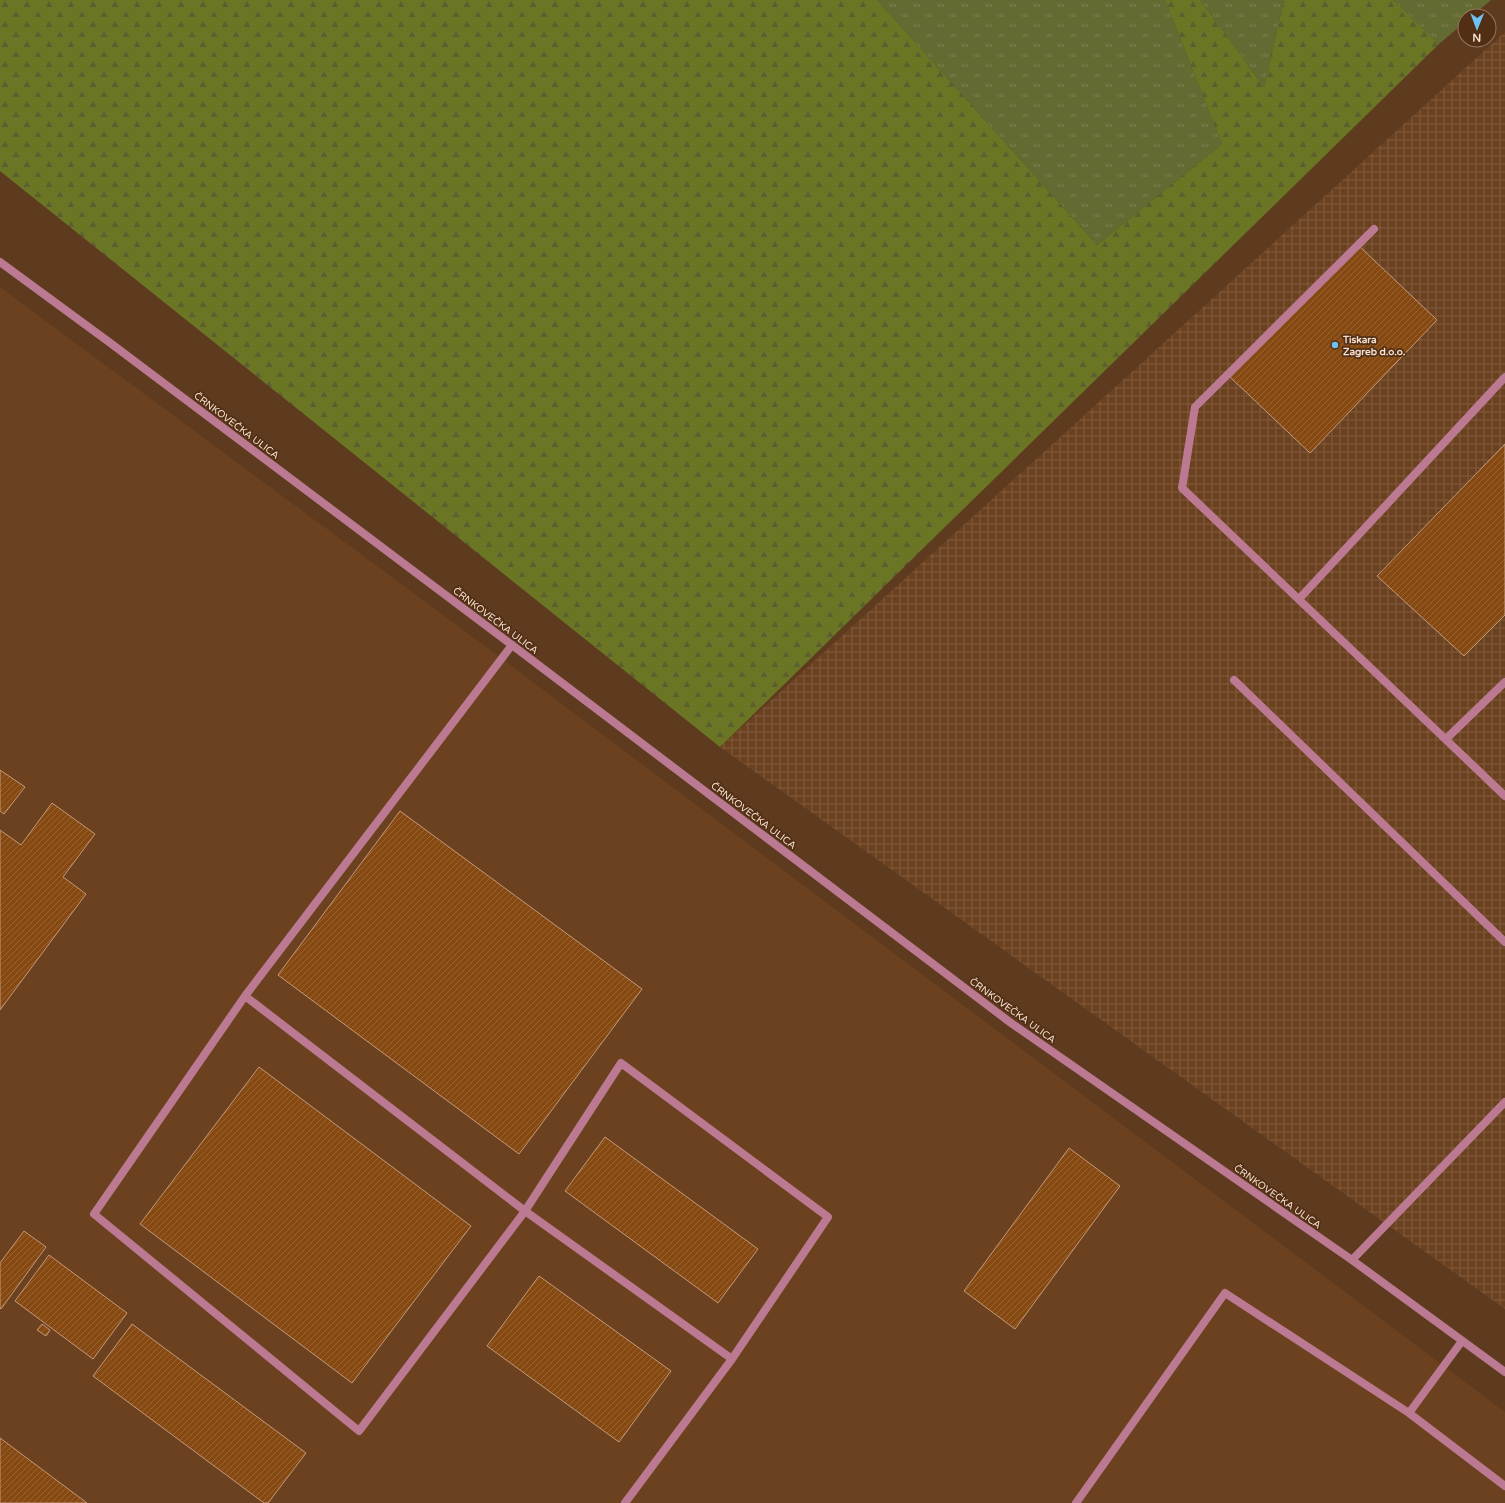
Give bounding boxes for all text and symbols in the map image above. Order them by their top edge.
north arrow [1457,8,1497,48]
text: N [1472,31,1481,44]
place label: Tiskara Zagreb d.o.o. [1342,334,1406,358]
marker: Tiskara Zagreb d.o.o. [1330,340,1340,350]
street label: ČRNKOVEČKA ULICA [191,390,281,462]
street label: ČRNKOVEČKA ULICA [450,585,540,657]
street label: ČRNKOVEČKA ULICA [708,780,798,852]
street label: ČRNKOVEČKA ULICA [967,975,1058,1046]
street label: ČRNKOVEČKA ULICA [1231,1162,1323,1232]

